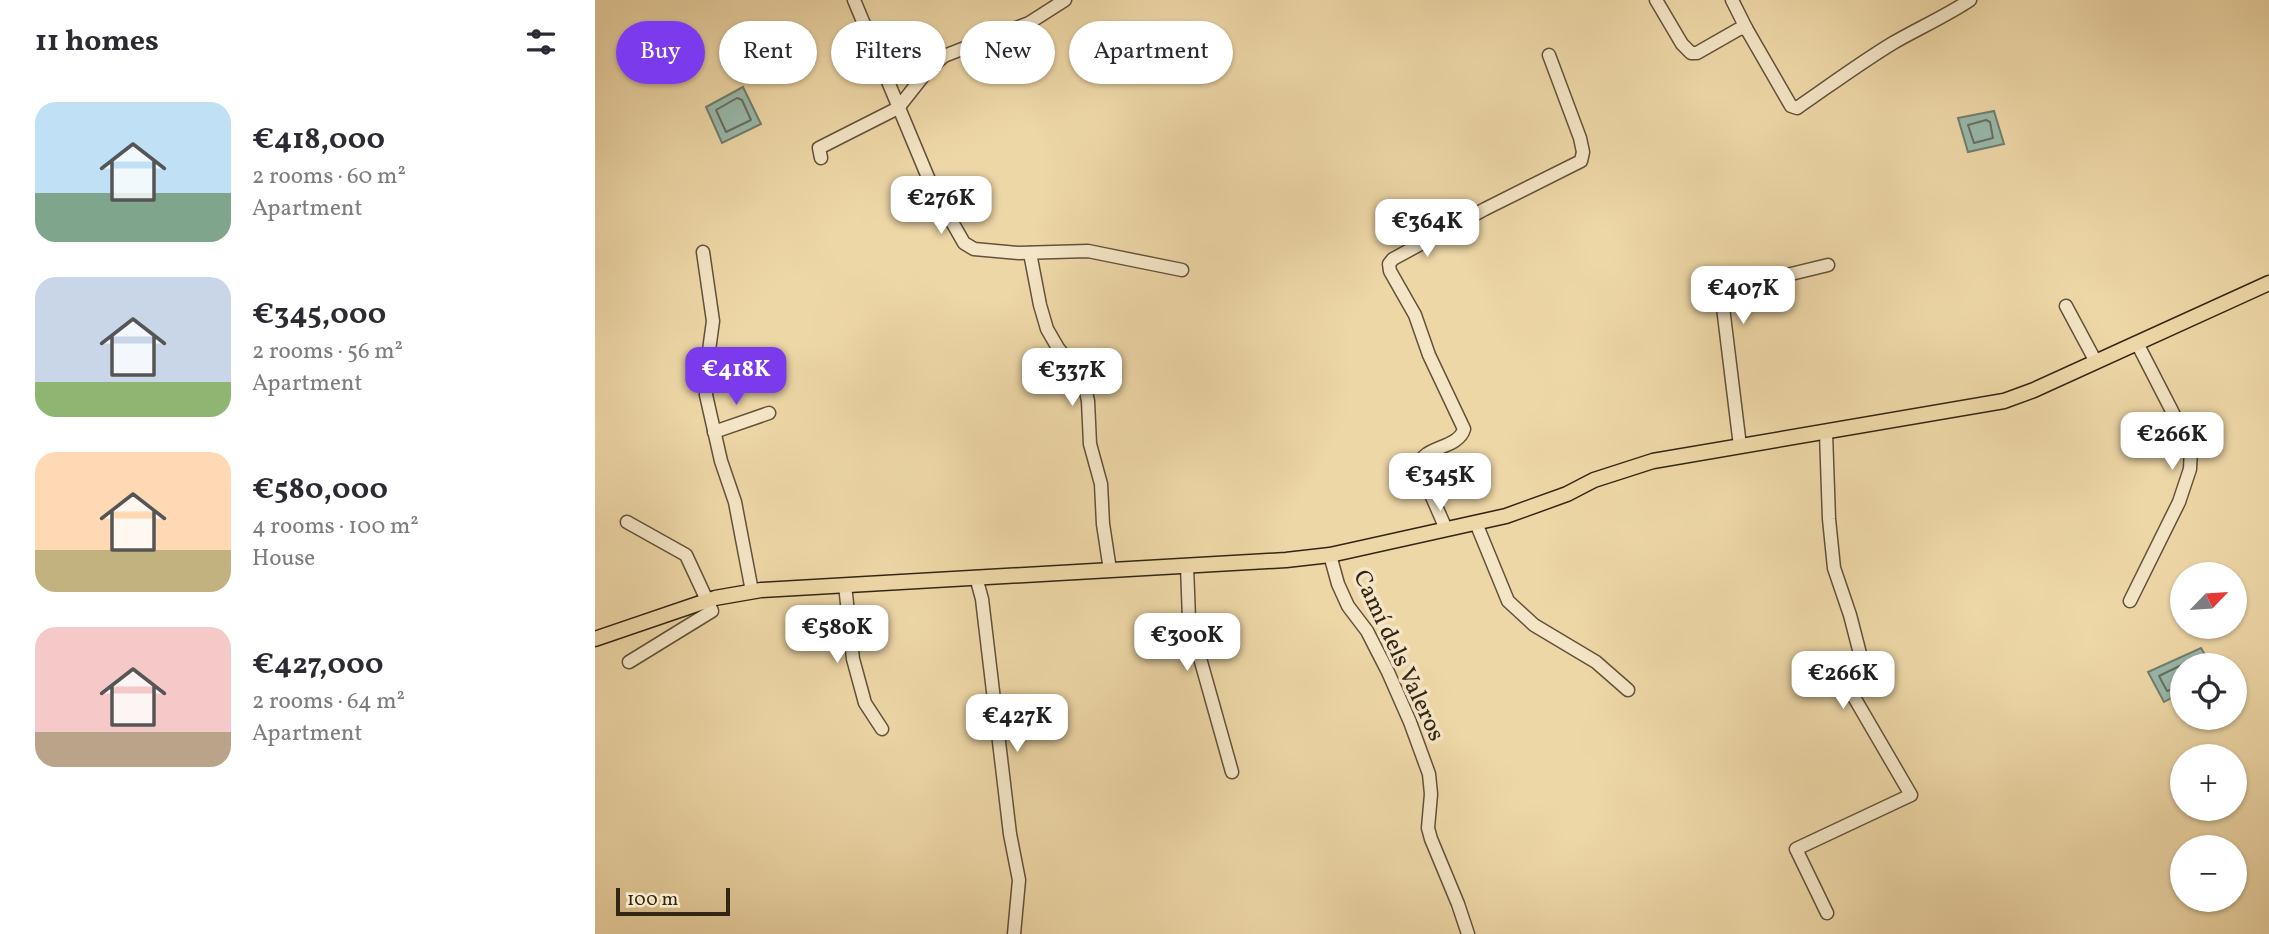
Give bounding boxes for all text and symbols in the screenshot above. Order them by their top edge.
text: 11 homes [35,21,159,63]
chip: Buy [616,21,705,84]
chip: Rent [719,21,817,84]
chip: Filters [831,21,946,84]
chip: New [960,21,1055,84]
chip: Apartment [1069,21,1233,84]
icon: filters [522,23,560,61]
text: €418,000 [252,119,385,161]
icon: home [91,130,175,214]
text: 2 rooms · 60 m² [252,161,406,193]
pin: €276K [892,176,990,236]
text: €276K [907,183,975,215]
text: Apartment [252,193,363,225]
pin: €364K [1378,200,1476,259]
text: €364K [1391,206,1463,238]
pin: €407K [1694,266,1792,326]
text: €407K [1707,273,1779,305]
text: €345,000 [252,294,386,336]
icon: home [91,305,175,389]
text: 2 rooms · 56 m² [252,336,403,368]
pin: €418K [687,348,785,407]
pin: €337K [1023,348,1121,408]
text: €418K [701,354,771,386]
text: €337K [1038,355,1106,387]
text: Apartment [252,368,363,400]
pin: €266K [2123,412,2221,472]
text: €266K [2137,419,2207,451]
pin: €345K [1391,454,1489,513]
text: €345K [1405,460,1475,492]
text: €580,000 [252,469,388,511]
icon: home [91,480,175,564]
text: 4 rooms · 100 m² [252,511,419,543]
text: House [252,543,315,575]
north arrow [2170,562,2247,639]
map controls [2170,562,2247,912]
street label: Camí dels Valeros [1343,565,1453,747]
pin: €580K [788,606,886,665]
text: €580K [801,612,873,644]
pin: €300K [1138,614,1236,673]
text: €300K [1150,620,1224,652]
text: €427,000 [252,644,384,686]
pin: €266K [1794,652,1892,711]
button: locate [2170,653,2247,730]
icon: home [91,655,175,739]
text: €266K [1808,658,1878,690]
text: 2 rooms · 64 m² [252,686,405,718]
pin: €427K [968,694,1066,754]
text: €427K [982,701,1052,733]
text: Apartment [252,718,363,750]
button: + [2170,744,2247,821]
button: − [2170,835,2247,912]
scale bar [616,885,730,917]
text: 100 m [627,887,678,913]

